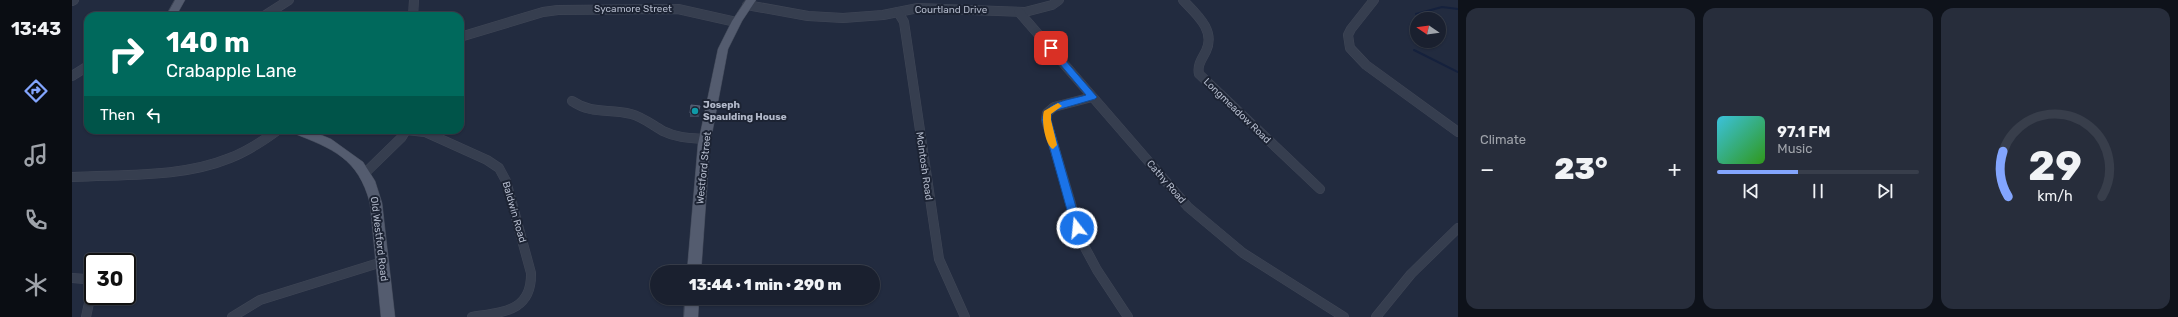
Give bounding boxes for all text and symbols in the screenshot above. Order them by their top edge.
street label: Sycamore Street [594,3,672,15]
street label: Courtland Drive [915,4,988,16]
north arrow [1410,12,1446,48]
map controls [1410,12,1446,48]
text: 13:43 [11,18,61,40]
text: 140 m [166,26,250,59]
icon: right [100,28,152,80]
pin [1034,31,1068,65]
icon: arrive [1040,37,1062,59]
text: Crabapple Lane [166,60,297,82]
street label: Longmeadow Road [1201,76,1273,146]
icon: directions [22,77,50,105]
place label: Joseph Spaulding House [703,99,787,123]
icon: left [143,104,165,126]
text: Then [100,106,135,124]
marker: Joseph Spaulding House [690,106,700,116]
text: 97.1 FM [1777,123,1830,141]
street label: Westford Street [694,131,714,205]
street label: McIntosh Road [913,131,935,201]
text: Climate [1480,132,1526,147]
text: 29 [2028,140,2082,189]
icon: music [22,141,50,169]
text: Music [1777,141,1812,156]
text: 23° [1554,151,1608,187]
text: − [1480,156,1494,183]
text: + [1668,156,1681,183]
street label: Cathy Road [1144,158,1188,206]
street label: Baldwin Road [500,180,528,244]
icon: previous [1740,180,1762,202]
icon: pause [1807,180,1829,202]
icon: next [1874,180,1896,202]
text: km/h [2037,187,2073,204]
street label: Old Westford Road [368,196,390,282]
icon: phone [22,206,50,234]
position arrow [1056,207,1098,249]
speed limit sign: 30 [84,253,136,305]
icon: climate [22,271,50,299]
text: 13:44 · 1 min · 290 m [689,276,841,294]

